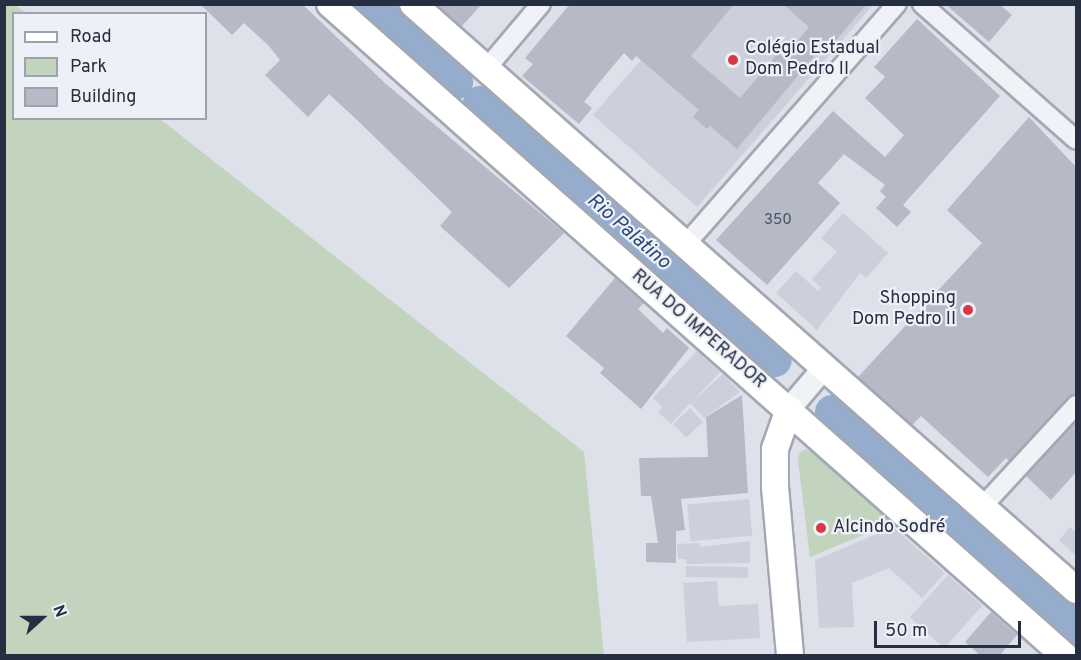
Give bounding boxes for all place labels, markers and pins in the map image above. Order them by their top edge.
place label: Colégio Estadual Dom Pedro II [745,39,880,82]
marker: Colégio Estadual Dom Pedro II [726,53,740,67]
place label: Shopping Dom Pedro II [852,289,956,332]
marker: Shopping Dom Pedro II [961,303,975,317]
place label: Alcindo Sodré [833,517,945,539]
marker: Alcindo Sodré [814,521,828,535]

